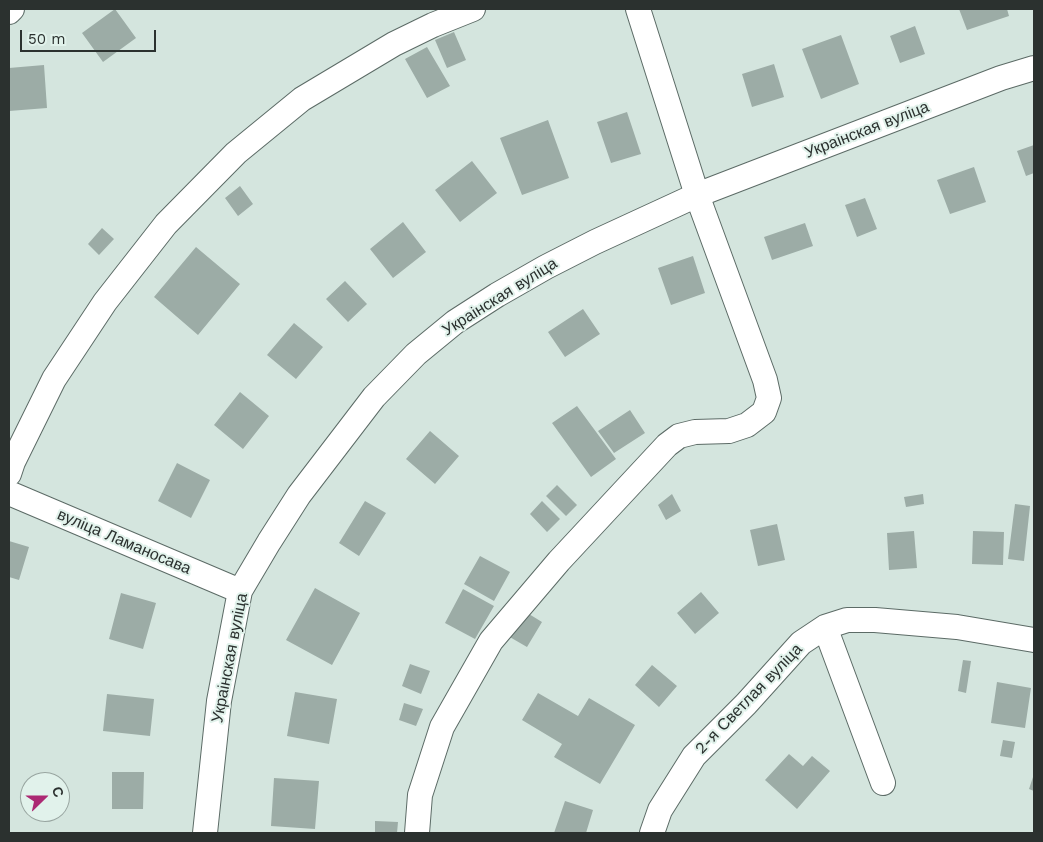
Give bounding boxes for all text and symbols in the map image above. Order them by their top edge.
scale bar [22,20,159,52]
text: 50 m [28,30,65,48]
street label: Украінская вуліца [802,97,932,163]
street label: Украінская вуліца [439,254,561,340]
street label: вуліца Ламаносава [54,505,194,579]
street label: Украінская вуліца [208,592,252,724]
street label: 2-я Светлая вуліца [692,640,806,758]
north arrow [20,772,70,822]
text: С [49,784,67,799]

